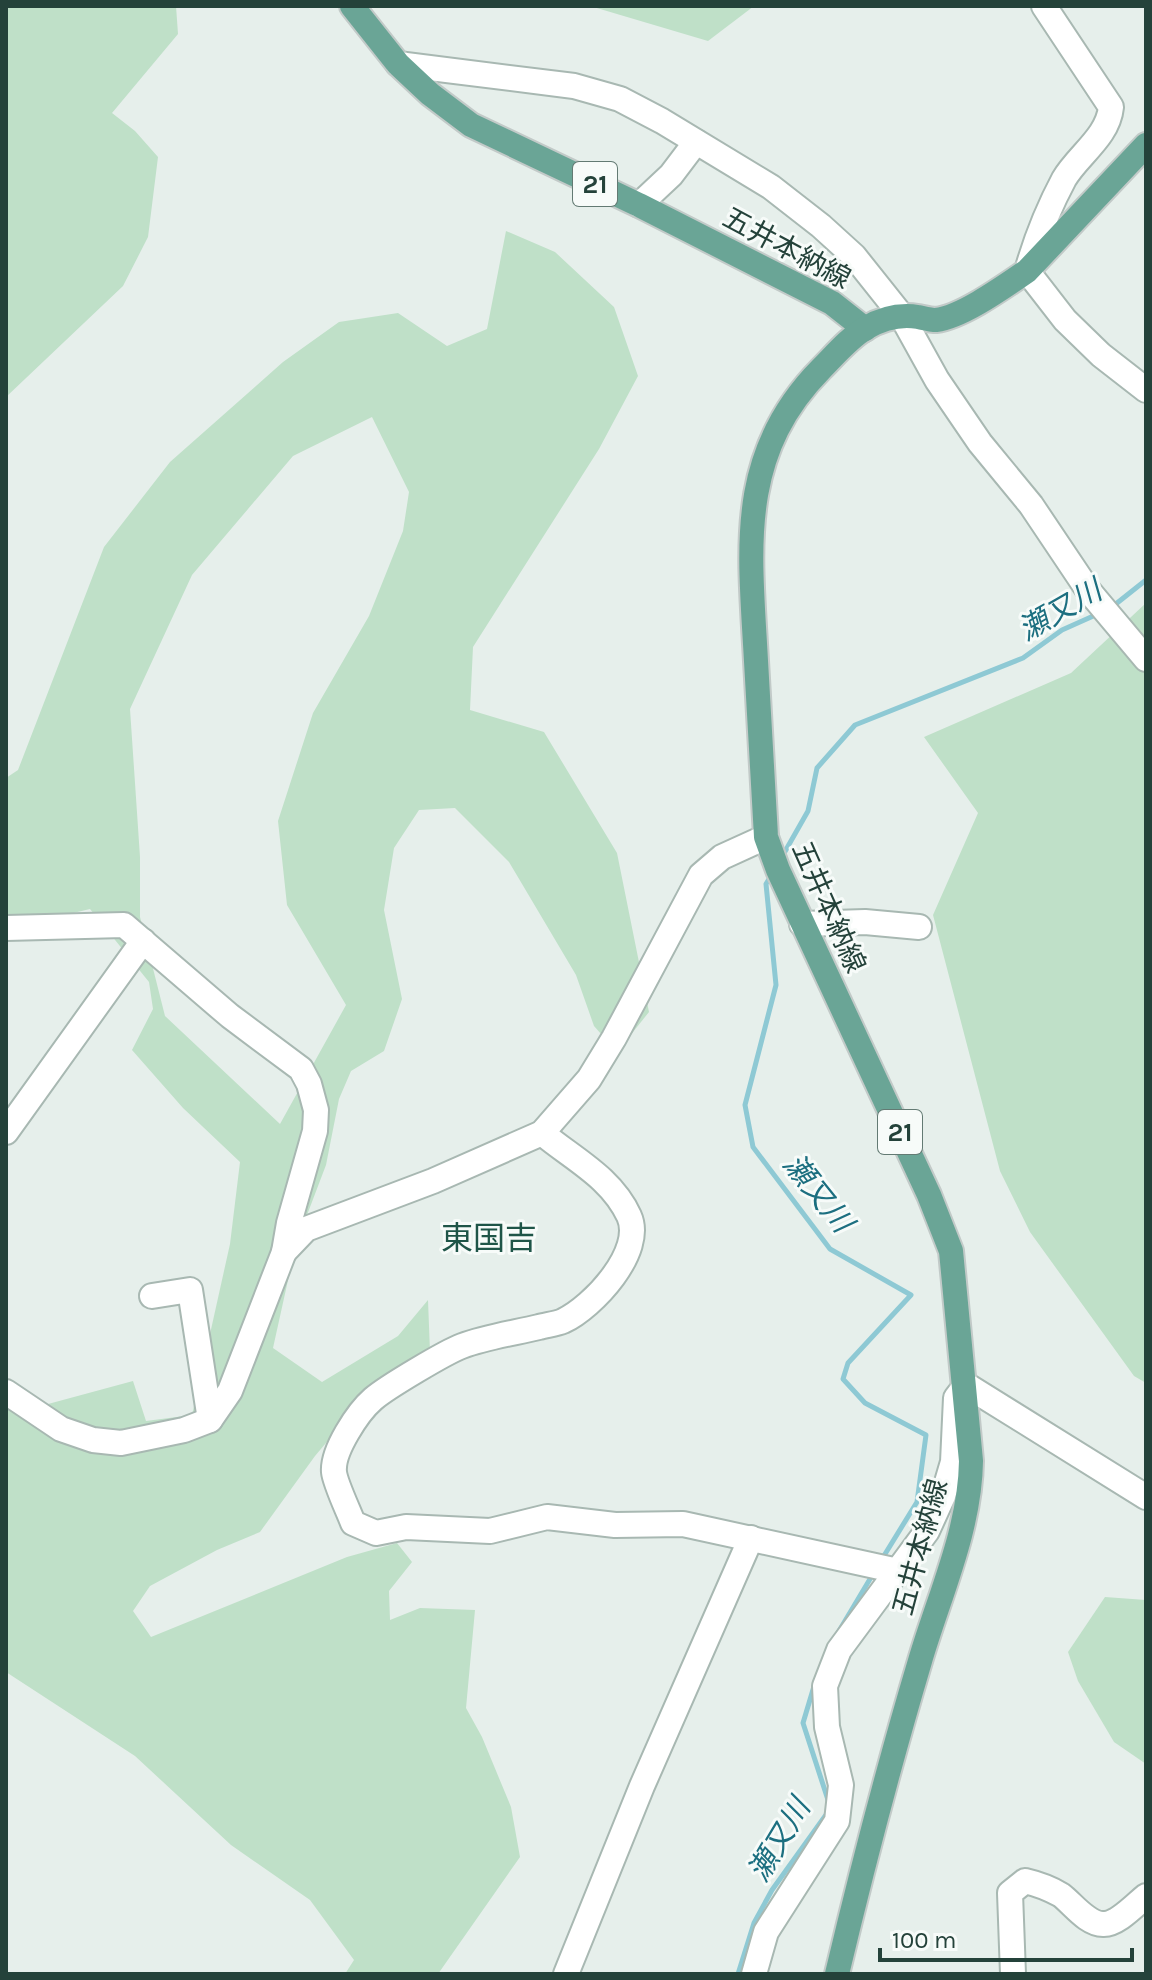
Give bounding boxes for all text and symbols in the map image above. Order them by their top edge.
road number: 21 [573,162,617,206]
street label: 五井本納線 [717,201,857,295]
water label: 瀬又川 [1012,570,1111,648]
street label: 五井本納線 [785,836,873,978]
road number: 21 [878,1110,922,1154]
water label: 瀬又川 [776,1147,862,1242]
district label: 東国吉 [441,1220,537,1257]
street label: 五井本納線 [886,1475,954,1619]
water label: 瀬又川 [740,1790,819,1888]
scale bar [880,1912,1132,1962]
text: 100 m [892,1926,957,1954]

